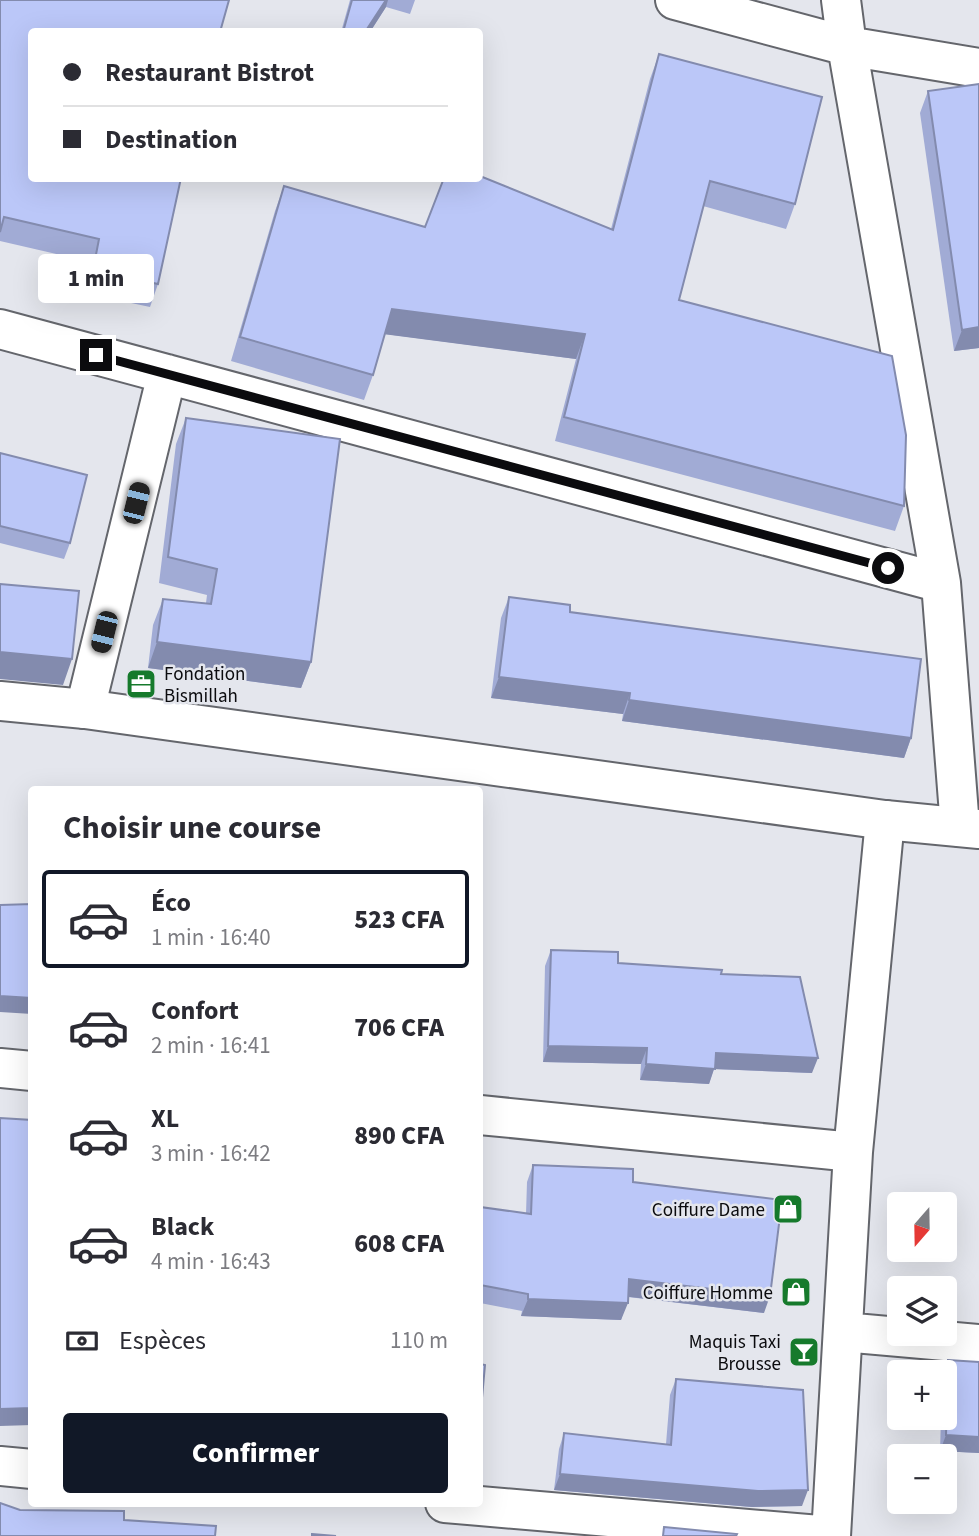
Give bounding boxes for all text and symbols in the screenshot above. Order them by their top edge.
text: Restaurant Bistrot [105,54,314,91]
text: Destination [105,121,238,158]
callout: 1 min [38,254,154,302]
text: 1 min [68,262,124,295]
route end [80,339,112,371]
car [121,480,152,526]
route start [872,552,904,584]
car [89,609,120,655]
place label: Fondation Bismillah [164,661,245,710]
office icon: Fondation Bismillah [124,667,158,701]
text: Choisir une course [63,805,321,851]
text: Éco [151,884,191,921]
icon: car [67,888,130,951]
text: 523 CFA [354,901,444,938]
text: 1 min · 16:40 [151,921,271,954]
text: Confort [151,992,239,1029]
icon: car [67,996,130,1059]
text: 706 CFA [354,1009,444,1046]
text: 2 min · 16:41 [151,1029,271,1062]
text: XL [151,1100,179,1137]
icon: car [67,1104,130,1167]
text: 890 CFA [354,1117,444,1154]
text: 3 min · 16:42 [151,1137,271,1170]
shop icon: Coiffure Dame [771,1192,805,1226]
north arrow [887,1192,957,1262]
map controls [887,1192,957,1514]
place label: Coiffure Dame [652,1197,765,1224]
text: Black [151,1208,214,1245]
icon: car [67,1212,130,1275]
text: 608 CFA [354,1225,444,1262]
text: 4 min · 16:43 [151,1245,271,1278]
shop icon: Coiffure Homme [779,1275,813,1309]
button: layers [887,1276,957,1346]
place label: Coiffure Homme [643,1280,773,1307]
icon: cash [63,1322,101,1360]
text: Espèces [119,1322,206,1359]
text: 110 m [390,1324,448,1357]
place label: Maquis Taxi Brousse [689,1329,781,1378]
bar icon: Maquis Taxi Brousse [787,1335,821,1369]
button: + [887,1360,957,1430]
button: Confirmer [63,1413,448,1493]
button: − [887,1444,957,1514]

